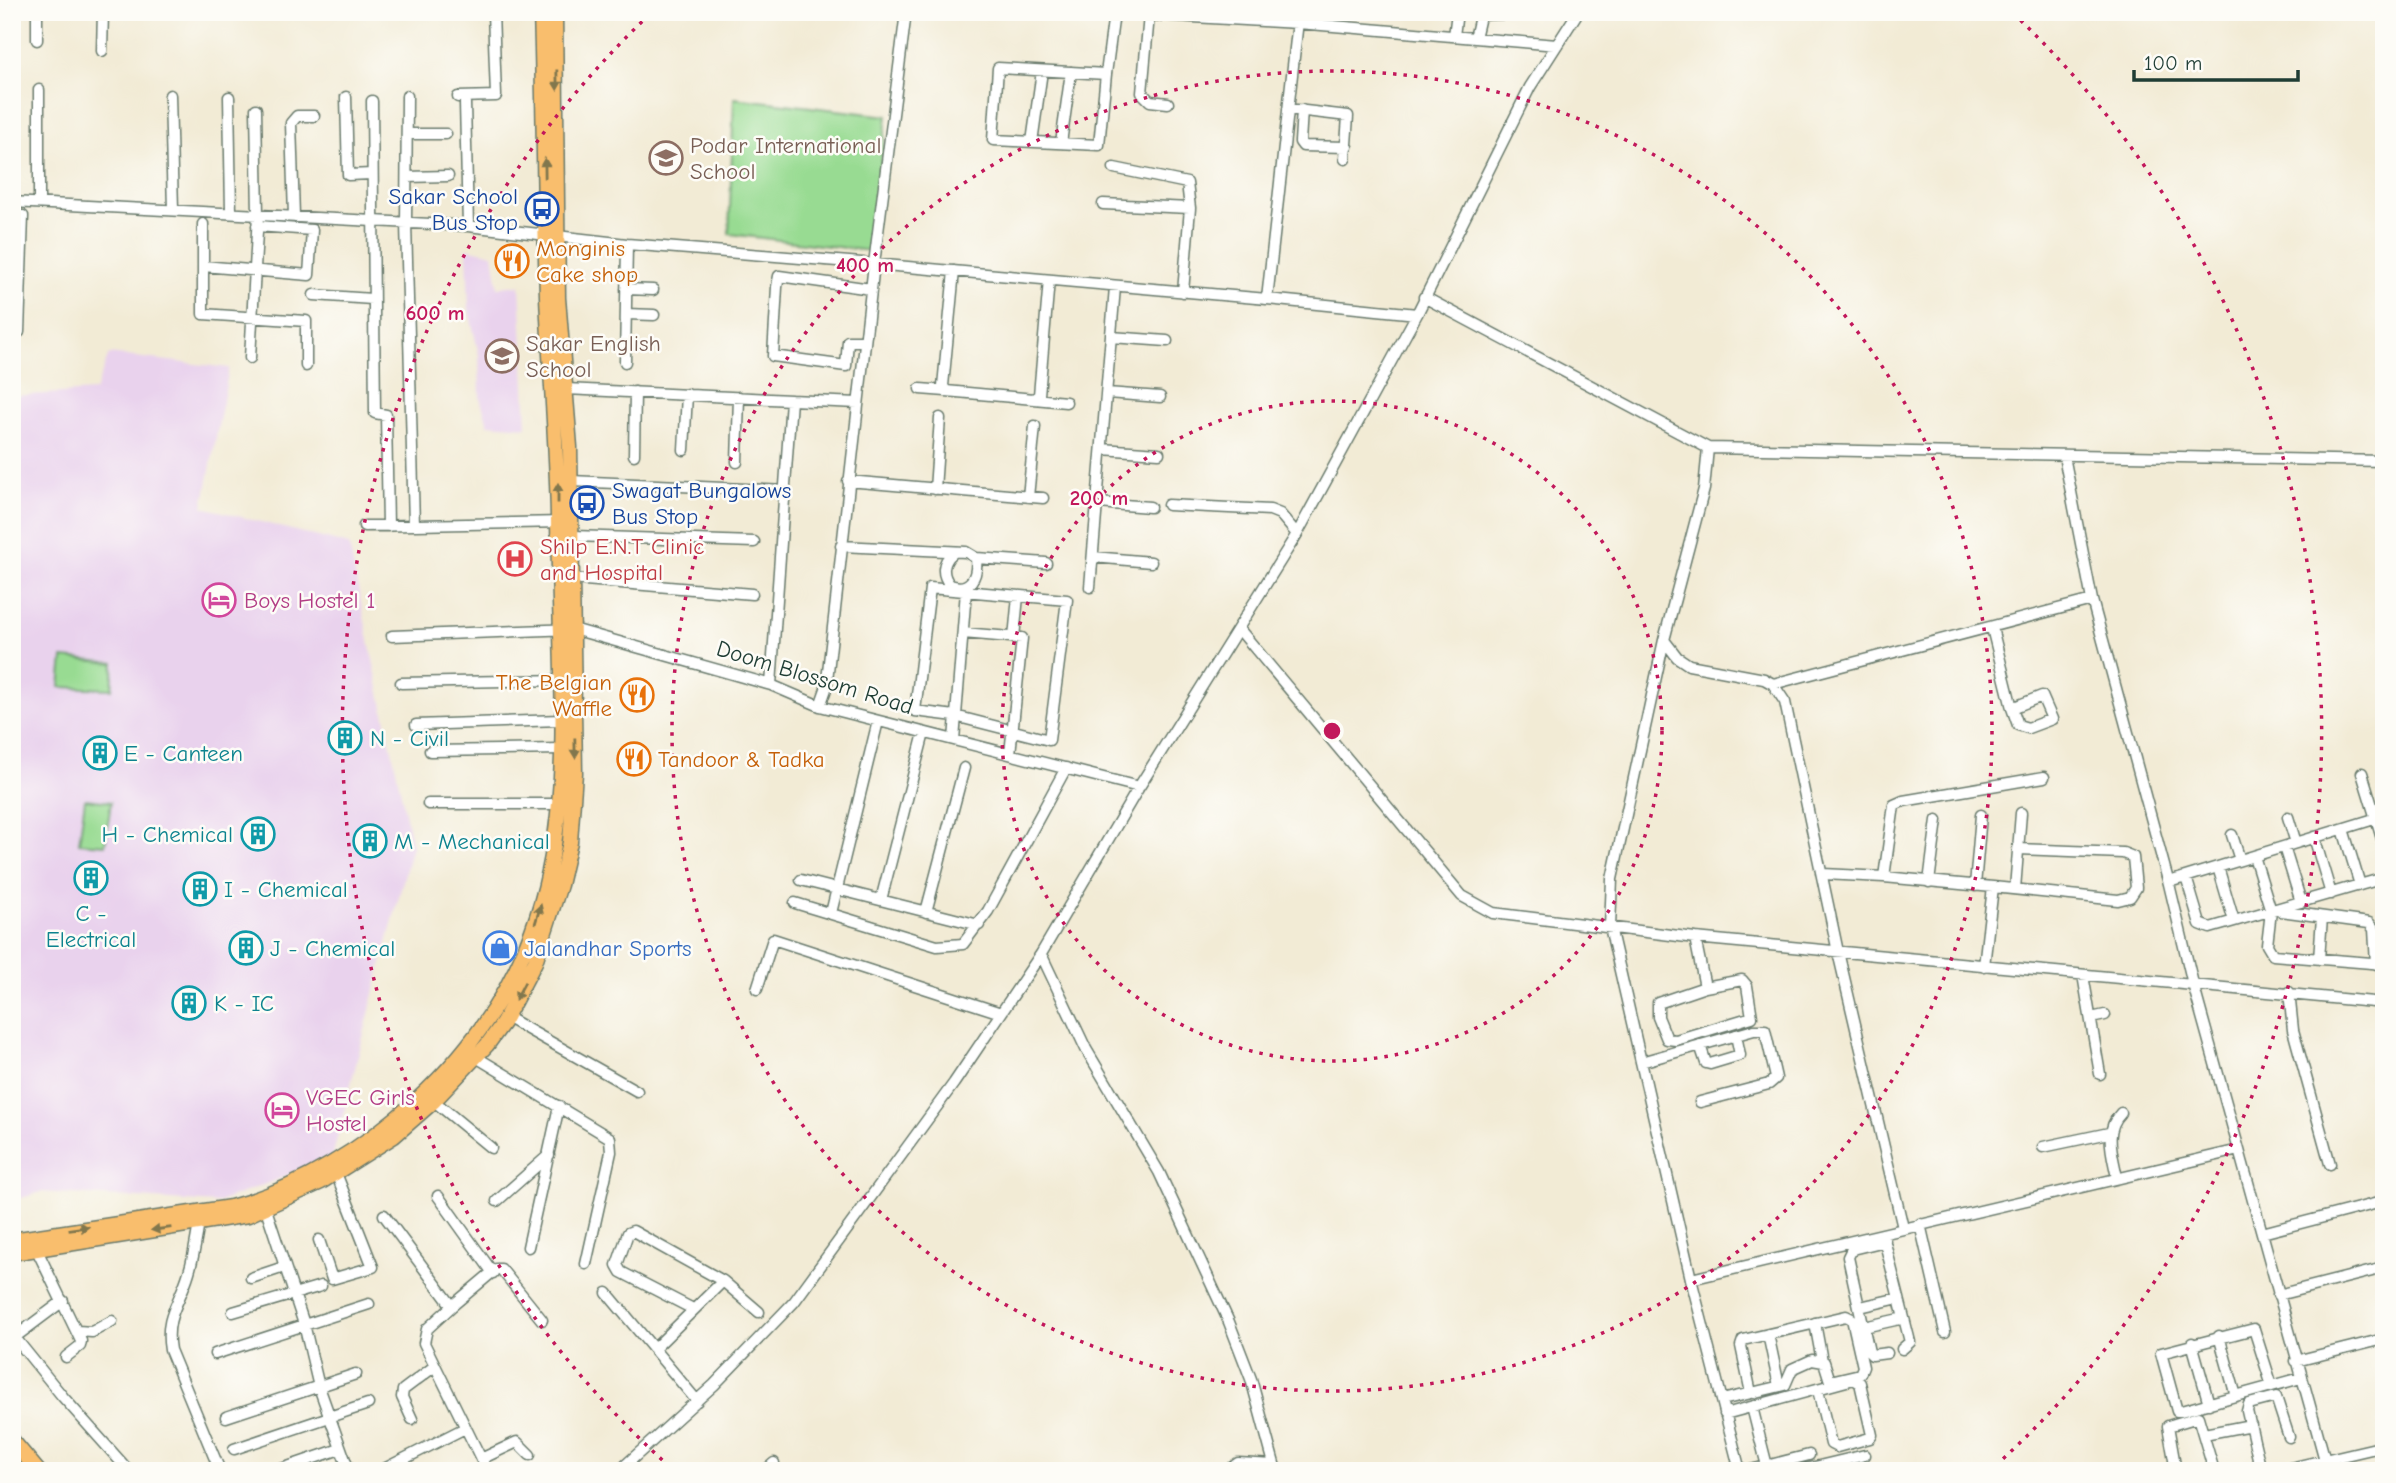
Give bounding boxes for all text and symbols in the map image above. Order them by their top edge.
scale bar [2134,38,2298,82]
text: 100 m [2144,51,2202,75]
one-way arrow [551,70,562,92]
place label: Podar International School [690,132,881,185]
school or university icon: Podar International School [647,139,685,177]
one-way arrow [539,157,551,179]
place label: Sakar School Bus Stop [389,183,518,236]
bus stop icon: Sakar School Bus Stop [523,190,561,228]
place label: Monginis Cake shop [536,235,638,288]
restaurant icon: Monginis Cake shop [493,242,531,280]
text: 400 m [836,253,894,277]
text: 600 m [405,301,465,325]
place label: Sakar English School [526,330,661,383]
school or university icon: Sakar English School [483,337,521,375]
place label: Swagat Bungalows Bus Stop [612,477,791,530]
one-way arrow [552,482,564,504]
bus stop icon: Swagat Bungalows Bus Stop [568,484,606,522]
text: 200 m [1070,486,1128,510]
place label: Shilp E.N.T Clinic and Hospital [540,533,704,586]
hospital icon: Shilp E.N.T Clinic and Hospital [496,540,534,578]
hotel icon: Boys Hostel 1 [200,581,238,619]
place label: Boys Hostel 1 [244,587,375,614]
street label: Doom Blossom Road [713,635,917,720]
place label: The Belgian Waffle [496,669,612,722]
restaurant icon: The Belgian Waffle [618,676,656,714]
building icon: N - Civil [326,719,364,757]
centre of rings [1320,719,1344,743]
place label: N - Civil [370,725,449,752]
building icon: E - Canteen [81,734,119,772]
one-way arrow [569,738,580,760]
place label: E - Canteen [124,740,243,767]
restaurant icon: Tandoor & Tadka [615,740,653,778]
place label: Tandoor & Tadka [658,746,825,773]
building icon: H - Chemical [239,815,277,853]
place label: H - Chemical [102,821,233,848]
building icon: M - Mechanical [351,822,389,860]
place label: M - Mechanical [394,828,550,855]
building icon: C - Electrical [72,859,110,897]
building icon: I - Chemical [181,870,219,908]
place label: I - Chemical [224,876,348,903]
place label: C - Electrical [46,900,136,953]
one-way arrow [534,903,544,924]
building icon: J - Chemical [227,929,265,967]
shop icon: Jalandhar Sports [481,929,519,967]
place label: J - Chemical [270,935,395,962]
place label: Jalandhar Sports [524,935,692,962]
one-way arrow [514,982,526,1001]
building icon: K - IC [170,984,208,1022]
place label: K - IC [214,990,274,1017]
place label: VGEC Girls Hostel [306,1084,415,1137]
hotel icon: VGEC Girls Hostel [263,1091,301,1129]
one-way arrow [68,1222,90,1233]
one-way arrow [150,1224,172,1235]

